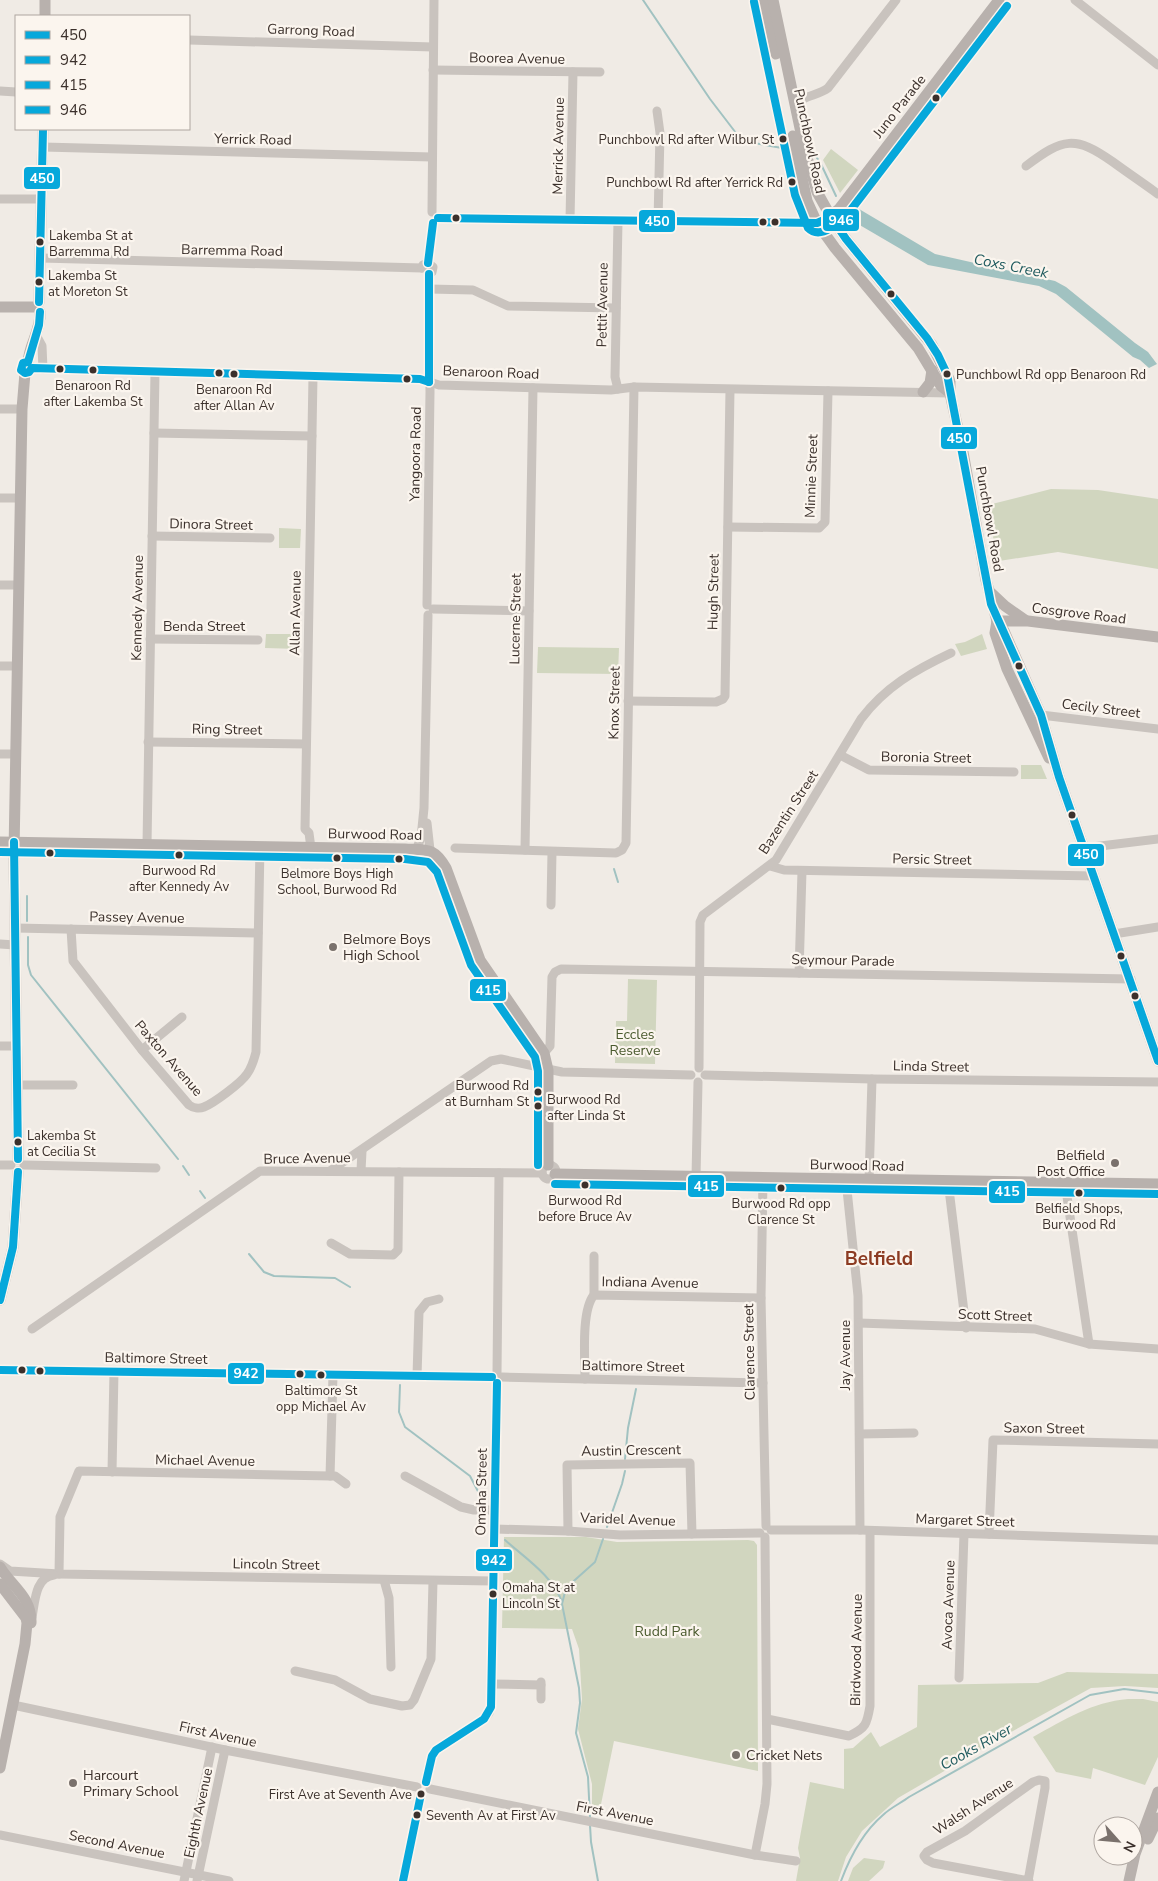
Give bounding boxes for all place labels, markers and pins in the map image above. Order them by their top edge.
unlabelled marker [931,93,941,103]
place label: Punchbowl Rd after Wilbur St [599,131,774,149]
marker: Punchbowl Rd after Wilbur St [778,134,788,144]
place label: Punchbowl Rd after Yerrick Rd [606,174,783,192]
marker: Punchbowl Rd after Yerrick Rd [787,177,797,187]
unlabelled marker [451,213,461,223]
unlabelled marker [758,217,768,227]
unlabelled marker [770,217,780,227]
place label: Lakemba St at Barremma Rd [49,227,133,261]
marker: Lakemba St at Barremma Rd [35,237,45,247]
place label: Lakemba St at Moreton St [48,267,128,301]
marker: Lakemba St at Moreton St [34,277,44,287]
unlabelled marker [886,289,896,299]
unlabelled marker [55,364,65,374]
marker: Benaroon Rd after Lakemba St [88,365,98,375]
place label: Punchbowl Rd opp Benaroon Rd [956,366,1146,384]
unlabelled marker [214,368,224,378]
marker: Benaroon Rd after Allan Av [229,369,239,379]
marker: Punchbowl Rd opp Benaroon Rd [942,369,952,379]
unlabelled marker [402,374,412,384]
place label: Benaroon Rd after Lakemba St [44,377,143,411]
place label: Benaroon Rd after Allan Av [194,381,275,415]
unlabelled marker [1014,661,1024,671]
unlabelled marker [1067,810,1077,820]
unlabelled marker [45,848,55,858]
marker: Burwood Rd after Kennedy Av [174,850,184,860]
marker: Belmore Boys High School, Burwood Rd [332,853,342,863]
unlabelled marker [394,854,404,864]
place label: Burwood Rd after Kennedy Av [129,862,229,896]
place label: Belmore Boys High School, Burwood Rd [277,865,397,899]
place label: Belmore Boys High School [343,930,431,965]
marker: Belmore Boys High School [327,941,339,953]
unlabelled marker [1116,951,1126,961]
unlabelled marker [1130,991,1140,1001]
place label: Burwood Rd at Burnham St [445,1077,529,1111]
marker: Burwood Rd at Burnham St [533,1087,543,1097]
place label: Burwood Rd after Linda St [547,1091,626,1125]
marker: Burwood Rd after Linda St [533,1101,543,1111]
place label: Lakemba St at Cecilia St [27,1127,96,1161]
marker: Lakemba St at Cecilia St [13,1137,23,1147]
place label: Belfield Post Office [1037,1146,1105,1181]
marker: Belfield Post Office [1109,1157,1121,1169]
marker: Burwood Rd before Bruce Av [580,1180,590,1190]
marker: Burwood Rd opp Clarence St [776,1183,786,1193]
marker: Belfield Shops, Burwood Rd [1074,1188,1084,1198]
place label: Burwood Rd before Bruce Av [538,1192,632,1226]
place label: Burwood Rd opp Clarence St [731,1195,831,1229]
place label: Belfield Shops, Burwood Rd [1035,1200,1123,1234]
unlabelled marker [17,1365,27,1375]
unlabelled marker [35,1366,45,1376]
unlabelled marker [295,1369,305,1379]
marker: Baltimore St opp Michael Av [316,1370,326,1380]
place label: Baltimore St opp Michael Av [276,1382,366,1416]
place label: Omaha St at Lincoln St [502,1579,575,1613]
marker: Omaha St at Lincoln St [488,1589,498,1599]
place label: Cricket Nets [746,1746,823,1765]
marker: Cricket Nets [730,1749,742,1761]
place label: Harcourt Primary School [83,1766,179,1801]
marker: Harcourt Primary School [67,1777,79,1789]
place label: First Ave at Seventh Ave [269,1786,412,1804]
marker: First Ave at Seventh Ave [416,1789,426,1799]
place label: Seventh Av at First Av [426,1807,556,1825]
marker: Seventh Av at First Av [412,1810,422,1820]

